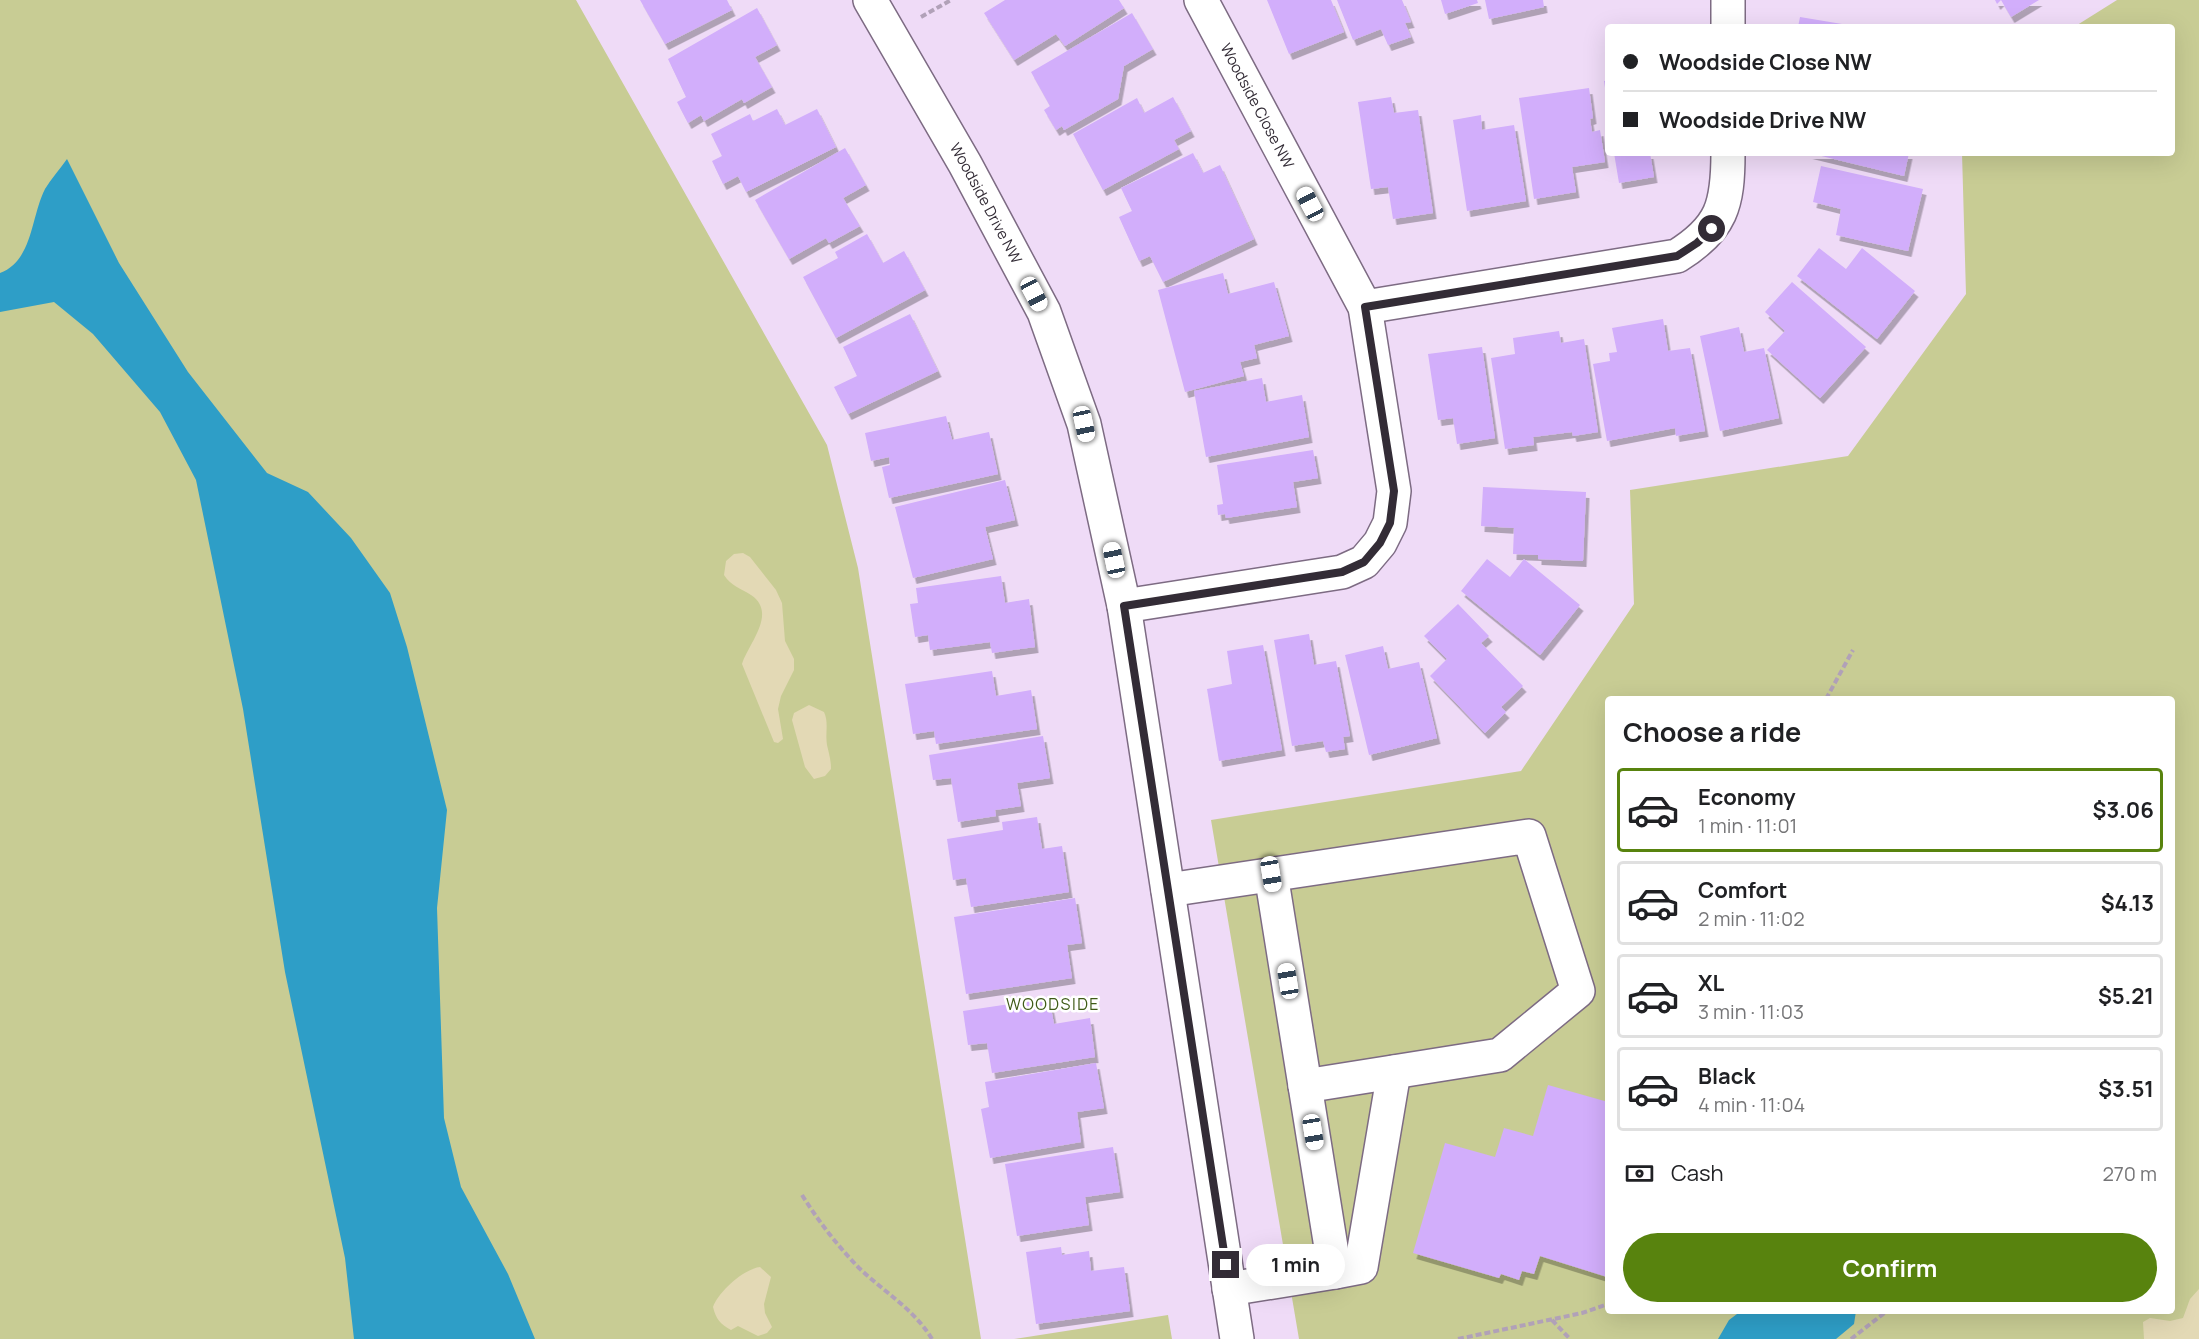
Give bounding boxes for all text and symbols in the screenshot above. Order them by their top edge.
street label: Woodside Close NW [1216,40,1299,172]
text: Woodside Close NW [1659,47,1872,77]
text: Woodside Drive NW [1659,105,1866,135]
street label: Woodside Drive NW [945,139,1027,267]
car [1294,184,1326,224]
route start [1698,215,1725,242]
car [1018,274,1050,314]
car [1071,405,1097,443]
car [1101,541,1127,579]
text: Choose a ride [1623,713,1801,750]
text: Economy [1698,782,1796,812]
icon: car [1626,783,1680,837]
text: $3.06 [2093,795,2154,825]
text: 1 min · 11:01 [1698,812,1797,839]
car [1259,855,1283,893]
text: Comfort [1698,875,1787,905]
icon: car [1626,876,1680,930]
text: $4.13 [2101,888,2154,918]
text: 2 min · 11:02 [1698,905,1805,932]
car [1276,962,1300,1000]
text: XL [1698,968,1724,998]
icon: car [1626,969,1680,1023]
text: $5.21 [2098,981,2154,1011]
district label: WOODSIDE [1006,993,1100,1015]
text: 3 min · 11:03 [1698,998,1804,1025]
text: Black [1698,1061,1755,1091]
icon: car [1626,1062,1680,1116]
text: $3.51 [2098,1074,2154,1104]
text: 4 min · 11:04 [1698,1091,1805,1118]
car [1301,1113,1325,1151]
icon: cash [1623,1157,1656,1190]
text: Cash [1671,1158,1724,1188]
text: 270 m [2102,1160,2157,1187]
button: Confirm [1623,1233,2157,1302]
callout: 1 min [1247,1244,1346,1286]
route end [1212,1251,1239,1278]
text: 1 min [1271,1251,1320,1278]

